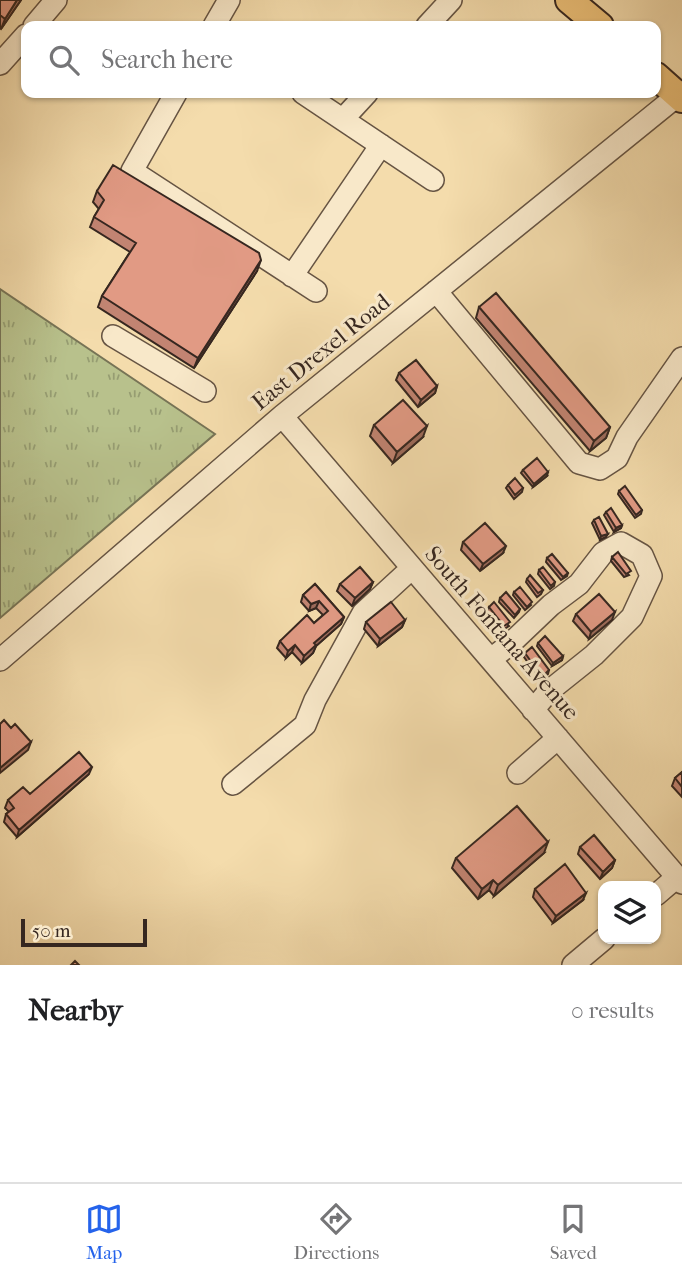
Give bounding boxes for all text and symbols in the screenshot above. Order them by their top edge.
search box [21,21,661,98]
icon: search [45,41,83,79]
text: Search here [101,44,233,75]
street label: East Drexel Road [246,288,396,416]
street label: South Fontana Avenue [419,541,585,725]
map controls [598,881,661,944]
button: layers [598,881,661,944]
scale bar [21,916,147,948]
text: 50 m [32,920,71,942]
text: Nearby [28,993,123,1028]
text: 0 results [571,997,654,1024]
tab: Map [85,1200,123,1264]
tab: Directions [294,1200,379,1264]
tab: Saved [550,1200,597,1264]

